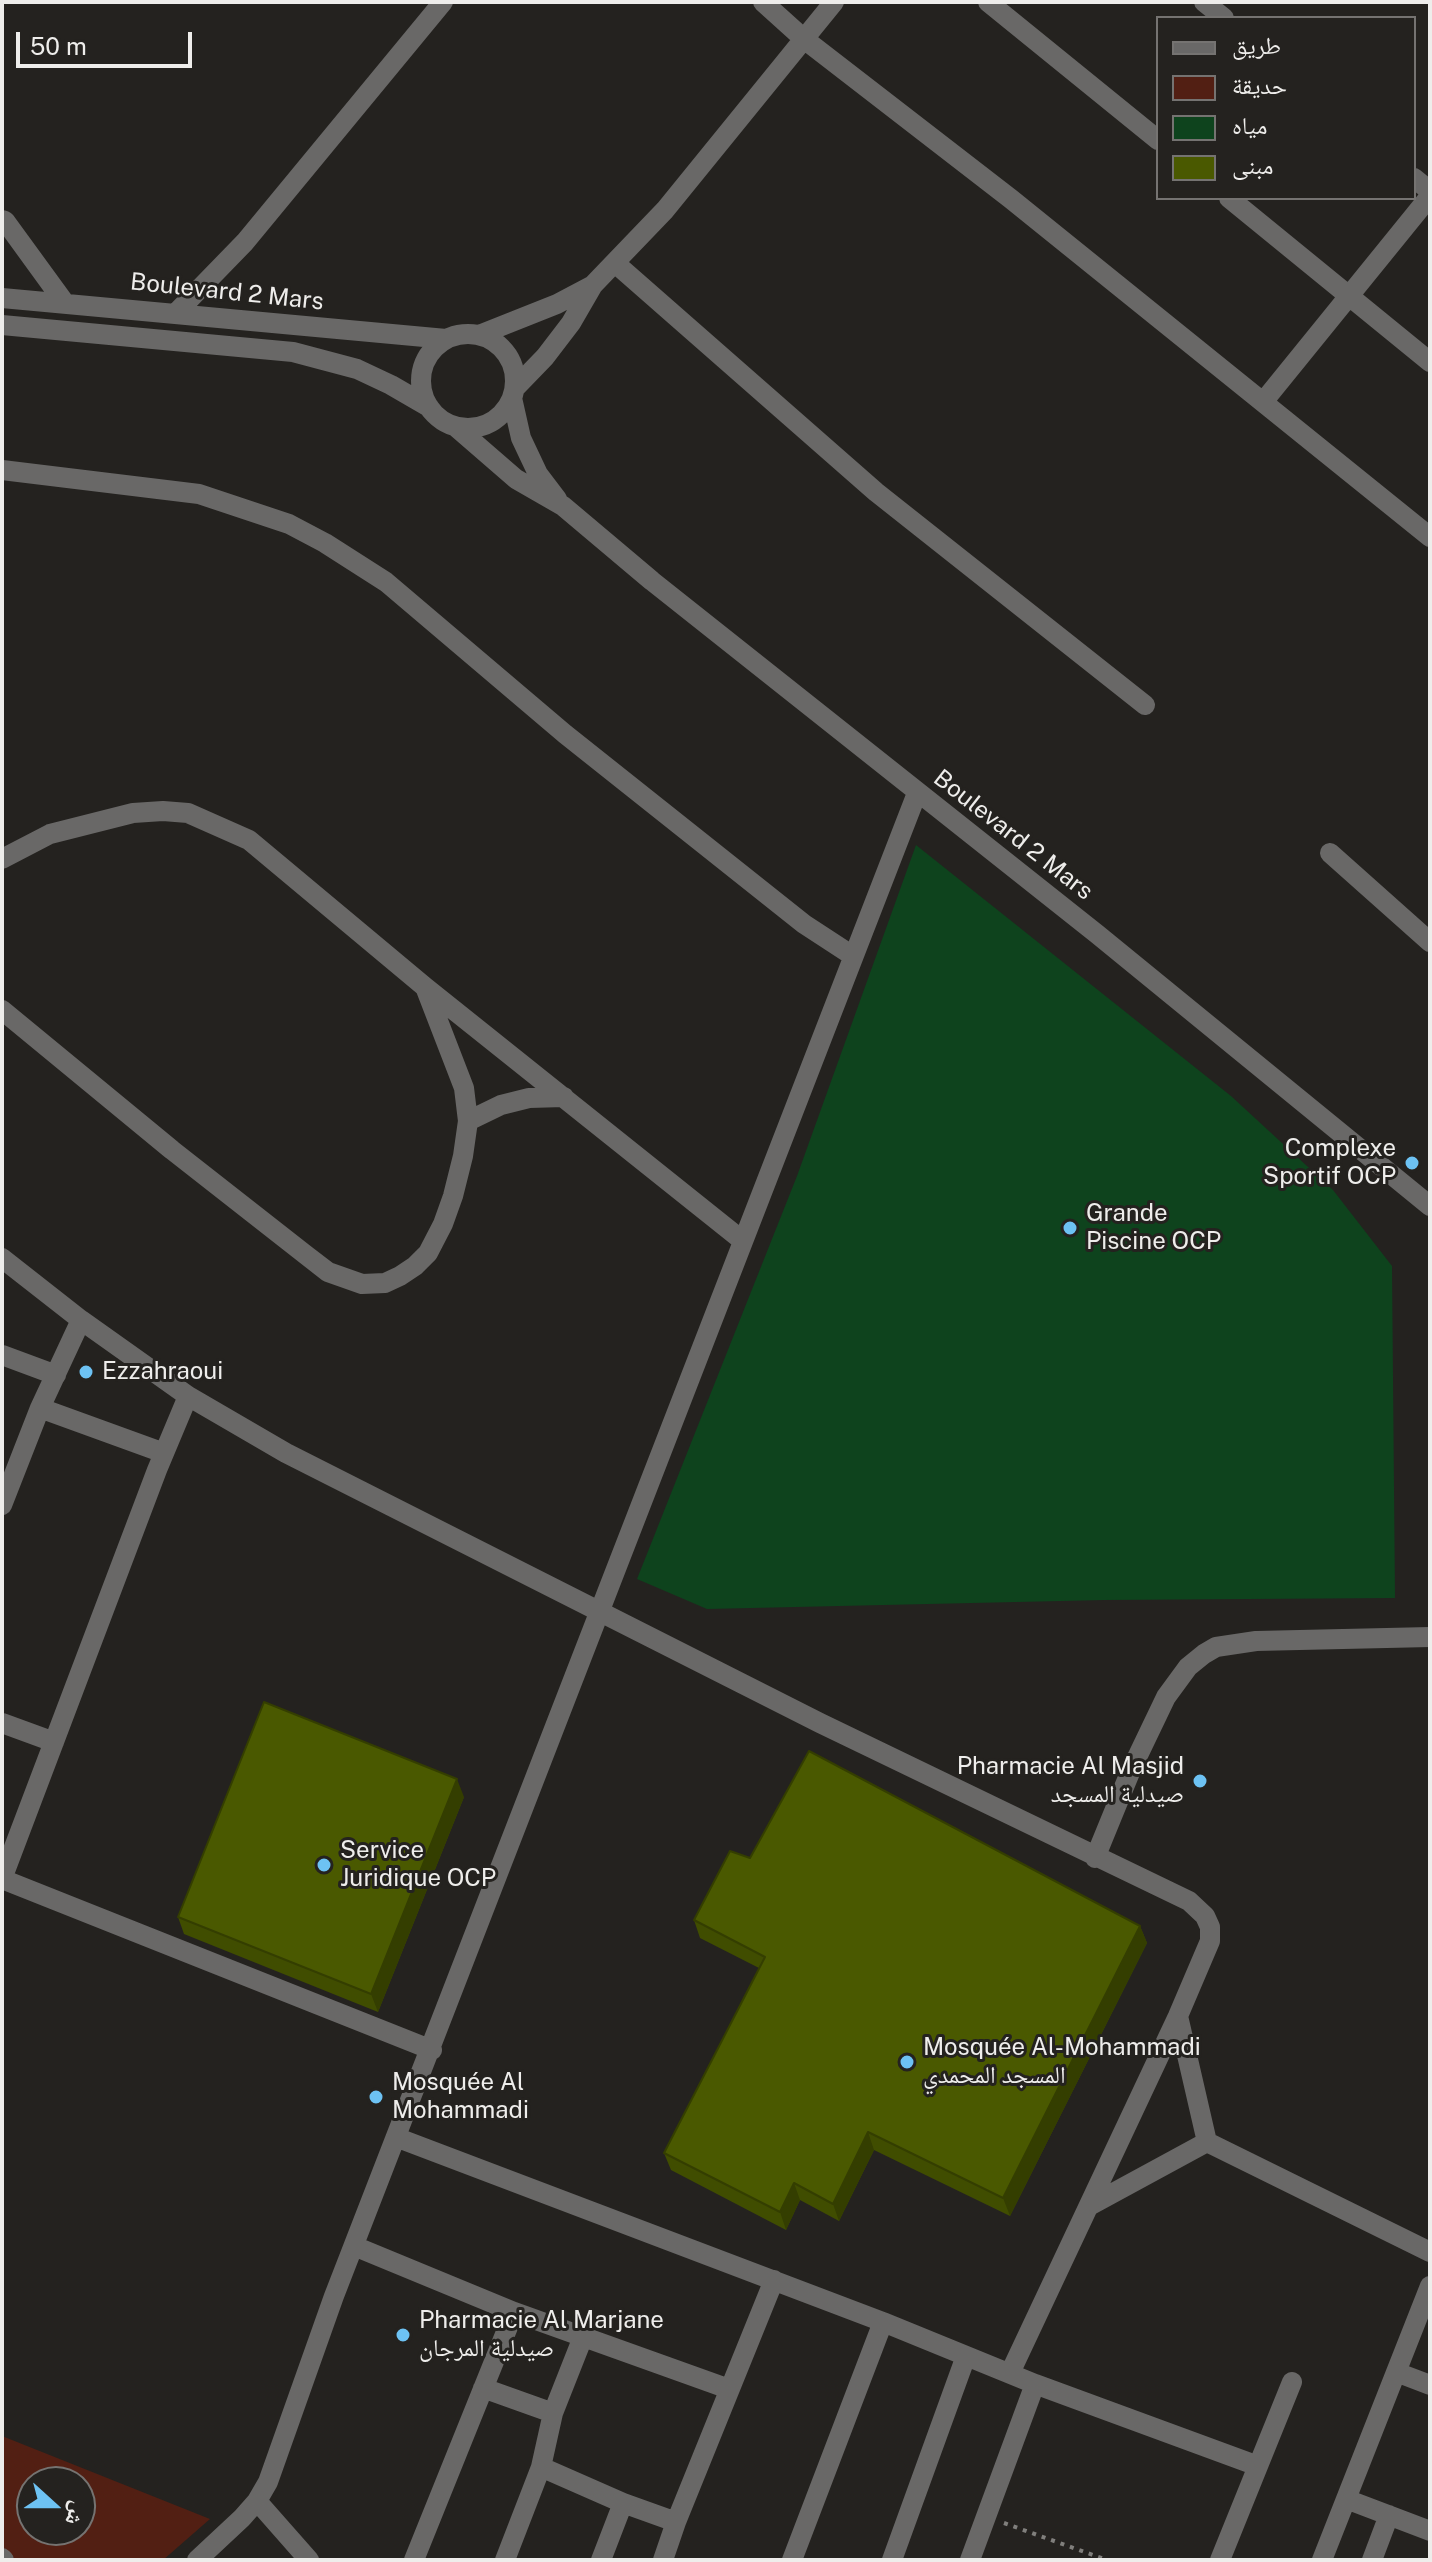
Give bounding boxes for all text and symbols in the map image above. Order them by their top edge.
scale bar [20,16,196,66]
legend [1156,16,1416,200]
text: طريق [1232,31,1281,59]
text: 50 m [30,32,87,60]
text: حديقة [1232,71,1287,99]
text: مياه [1232,111,1267,139]
text: مبنى [1232,151,1273,179]
street label: Boulevard 2 Mars [129,268,325,316]
street label: Boulevard 2 Mars [928,764,1098,906]
place label: Complexe Sportif OCP [1263,1135,1396,1191]
marker: Complexe Sportif OCP [1403,1154,1421,1172]
place label: Grande Piscine OCP [1086,1200,1221,1256]
marker: Grande Piscine OCP [1061,1219,1079,1237]
place label: Ezzahraoui [102,1358,223,1386]
marker: Ezzahraoui [77,1363,95,1381]
place label: Pharmacie Al Masjid صيدلية المسجد [957,1753,1184,1809]
marker: Pharmacie Al Masjid صيدلية المسجد [1191,1772,1209,1790]
place label: Service Juridique OCP [340,1837,496,1893]
marker: Service Juridique OCP [315,1856,333,1874]
place label: Mosquée Al-Mohammadi المسجد المحمدي [923,2034,1201,2090]
marker: Mosquée Al-Mohammadi المسجد المحمدي [898,2053,916,2071]
place label: Mosquée Al Mohammadi [392,2069,529,2125]
marker: Mosquée Al Mohammadi [367,2088,385,2106]
place label: Pharmacie Al Marjane صيدلية المرجان [419,2307,664,2363]
marker: Pharmacie Al Marjane صيدلية المرجان [394,2326,412,2344]
north arrow [16,2466,96,2546]
text: ش [60,2498,93,2529]

